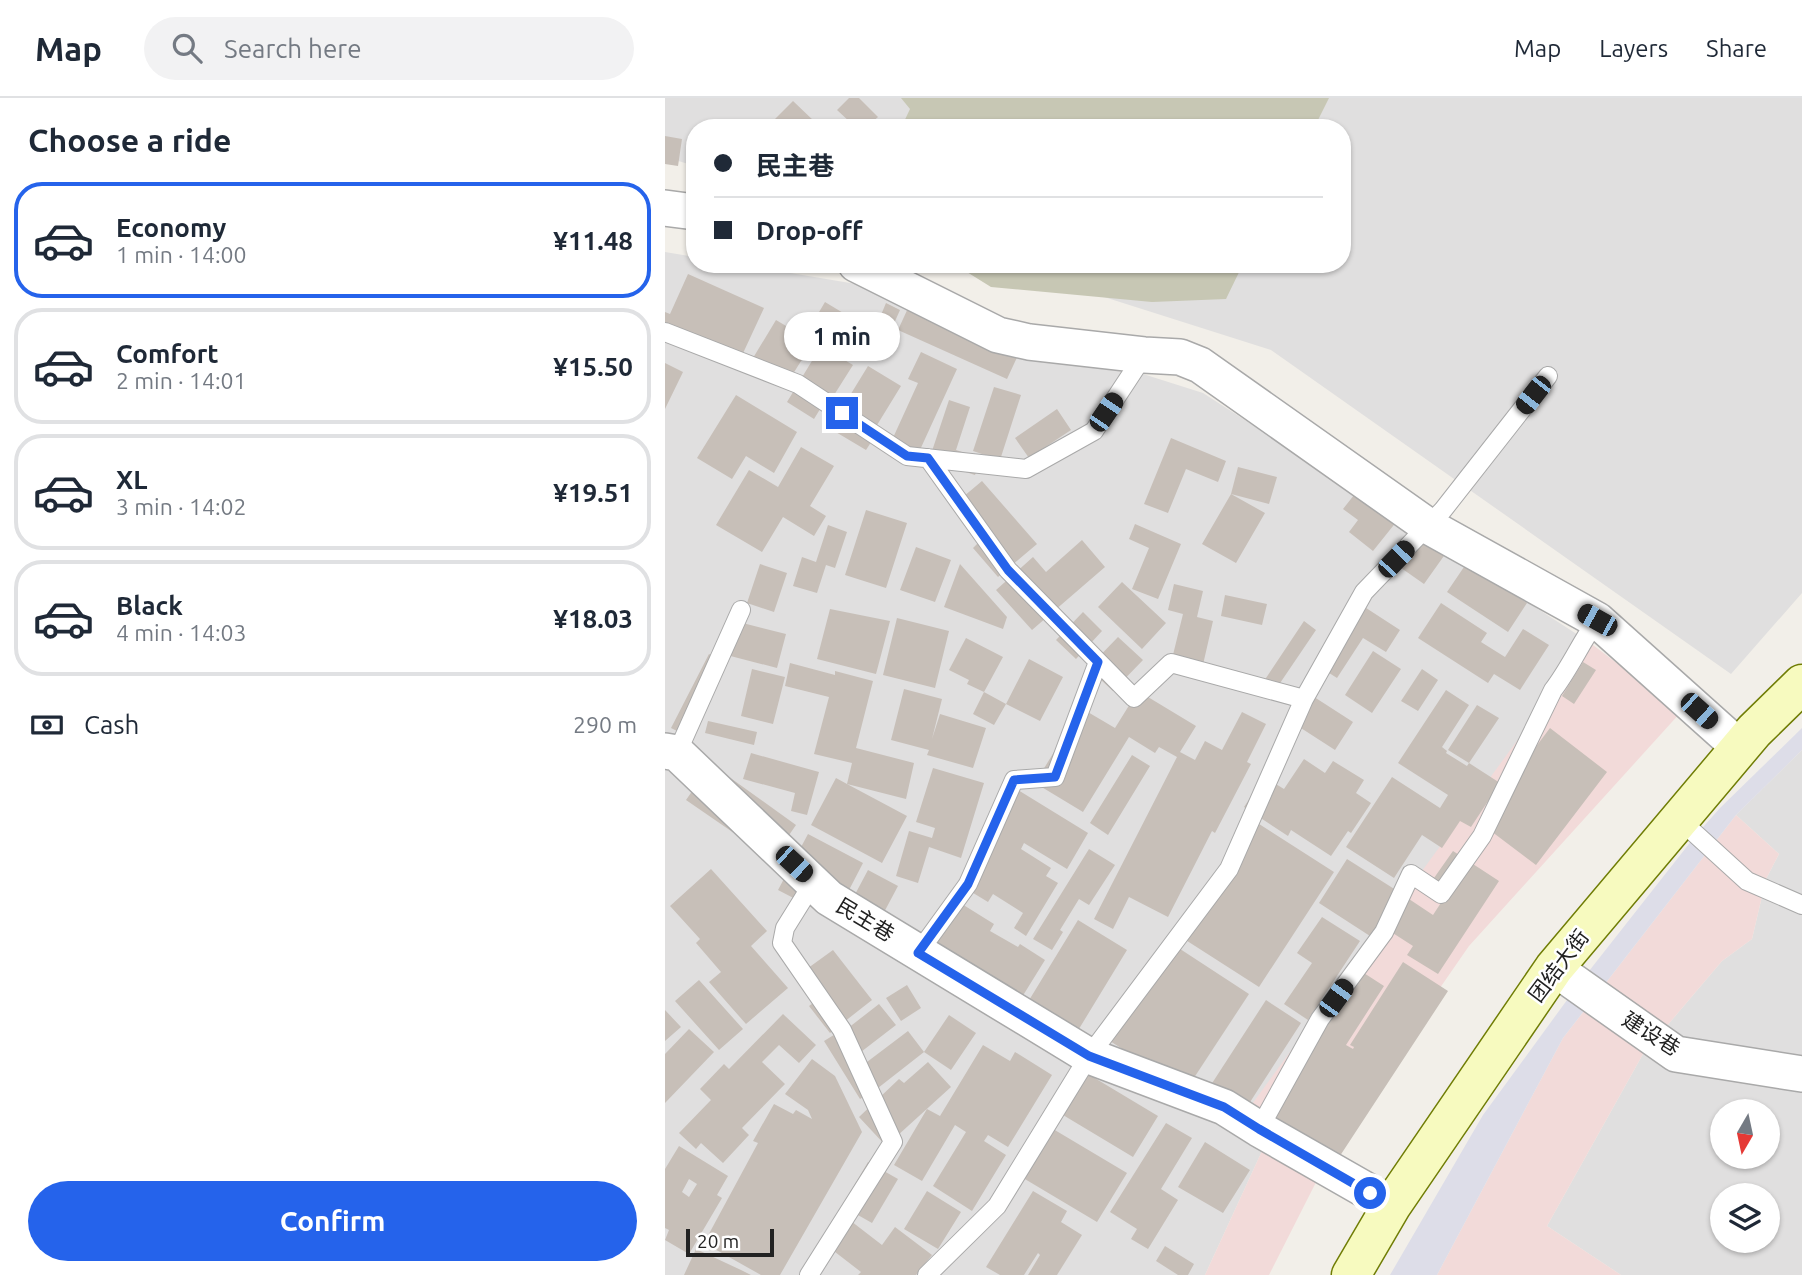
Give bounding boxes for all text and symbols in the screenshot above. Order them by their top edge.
search box [144,17,634,80]
icon: search [168,29,206,67]
text: Map [35,30,102,67]
text: Search here [224,34,362,63]
text: Map [1514,35,1561,62]
text: Layers [1599,35,1668,62]
text: Share [1706,35,1767,62]
text: Choose a ride [28,122,231,158]
text: 民主巷 [756,151,834,180]
icon: car [32,209,95,272]
text: Economy [116,213,226,242]
text: Drop-off [756,216,863,245]
text: ¥11.48 [553,226,633,255]
text: 1 min · 14:00 [116,242,247,267]
callout: 1 min [784,312,900,360]
text: 1 min [813,324,871,349]
icon: car [32,335,95,398]
text: Comfort [116,339,219,368]
text: ¥15.50 [553,352,633,381]
text: 2 min · 14:01 [116,368,247,393]
car [1512,372,1555,418]
car [1086,389,1127,435]
route end [826,397,858,429]
icon: car [32,461,95,524]
text: XL [116,465,147,494]
text: ¥19.51 [553,478,633,507]
text: 3 min · 14:02 [116,494,247,519]
car [1374,537,1419,581]
icon: car [32,587,95,650]
text: Black [116,591,183,620]
car [1574,601,1621,639]
text: ¥18.03 [553,604,633,633]
text: 4 min · 14:03 [116,620,247,645]
car [1677,689,1722,733]
icon: cash [28,706,66,744]
text: Cash [84,710,139,739]
text: 290 m [573,712,637,737]
car [772,842,817,886]
street label: 民主巷 [832,893,899,946]
street label: 团结大街 [1523,925,1593,1006]
car [1316,975,1357,1021]
street label: 建设巷 [1618,1006,1685,1060]
north arrow [1710,1099,1780,1169]
map controls [1710,1099,1780,1253]
route start [1354,1177,1386,1209]
button: Confirm [28,1181,637,1261]
button: layers [1710,1183,1780,1253]
scale bar [686,1226,773,1258]
text: 20 m [697,1230,739,1252]

